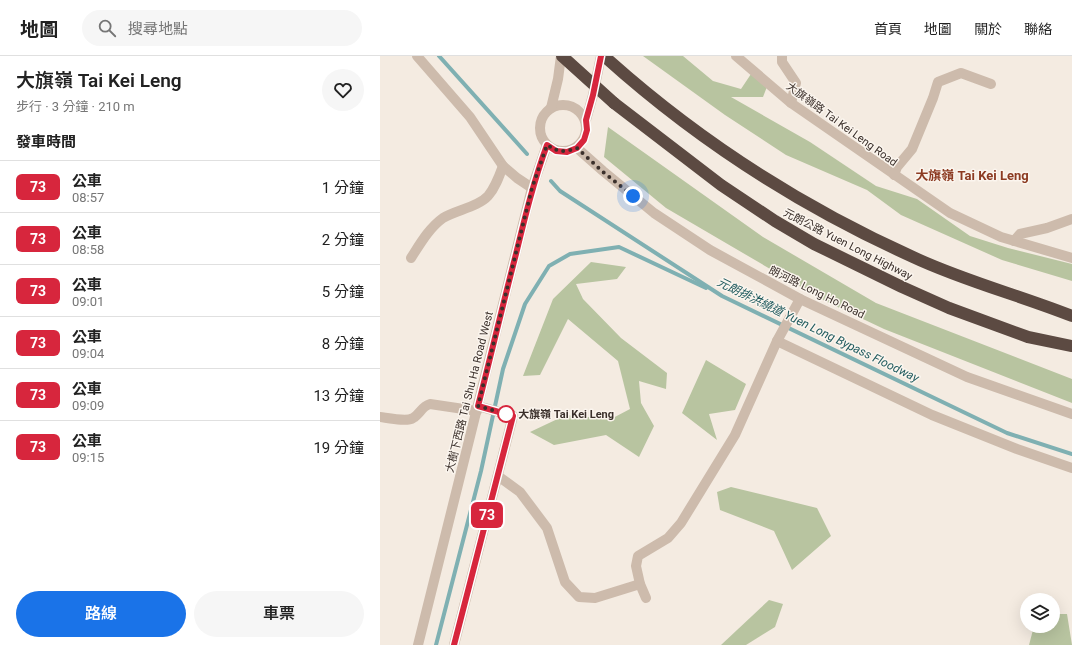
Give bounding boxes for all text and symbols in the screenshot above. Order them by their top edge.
search box [82,10,362,46]
icon: search [96,17,118,39]
text: 地圖 [20,18,58,41]
text: 搜尋地點 [128,20,188,38]
text: 首頁 [874,21,902,37]
text: 地圖 [924,21,952,37]
text: 關於 [974,21,1002,37]
text: 聯絡 [1024,21,1052,37]
text: 大旗嶺 Tai Kei Leng [16,69,182,92]
button: heart [322,69,364,111]
street label: 大旗嶺路 Tai Kei Leng Road [784,80,900,169]
text: 步行 · 3 分鐘 · 210 m [16,99,135,114]
text: 發車時間 [16,133,76,151]
district label: 大旗嶺 Tai Kei Leng [915,168,1029,183]
text: 公車 [72,172,102,190]
text: 73 [30,179,46,195]
text: 1 分鐘 [322,179,364,197]
your location [623,186,643,206]
text: 08:57 [72,190,104,205]
street label: 元朗公路 Yuen Long Highway [781,206,915,283]
text: 公車 [72,224,102,242]
text: 73 [30,231,46,247]
text: 2 分鐘 [322,231,364,249]
text: 08:58 [72,242,104,257]
street label: 朗河路 Long Ho Road [767,264,867,321]
water label: 元朗排洪繞道 Yuen Long Bypass Floodway [715,275,922,385]
text: 公車 [72,276,102,294]
text: 73 [30,283,46,299]
text: 5 分鐘 [322,283,364,301]
text: 09:01 [72,294,104,309]
street label: 大樹下西路 Tai Shu Ha Road West [443,310,496,474]
text: 公車 [72,328,102,346]
text: 73 [30,335,46,351]
text: 8 分鐘 [322,335,364,353]
text: 09:04 [72,346,104,361]
text: 公車 [72,380,102,398]
text: 73 [30,387,46,403]
text: 13 分鐘 [313,387,364,405]
text: 09:09 [72,398,104,413]
marker: 大旗嶺 Tai Kei Leng [497,405,515,423]
place label: 大旗嶺 Tai Kei Leng [518,408,614,421]
text: 公車 [72,432,102,450]
text: 73 [30,439,46,455]
text: 19 分鐘 [313,439,364,457]
text: 09:15 [72,450,104,465]
line badge: 73 [469,502,505,528]
text: 73 [479,507,495,523]
button: 路線 [16,591,186,637]
button: 車票 [194,591,364,637]
map controls [1020,593,1060,633]
button: layers [1020,593,1060,633]

